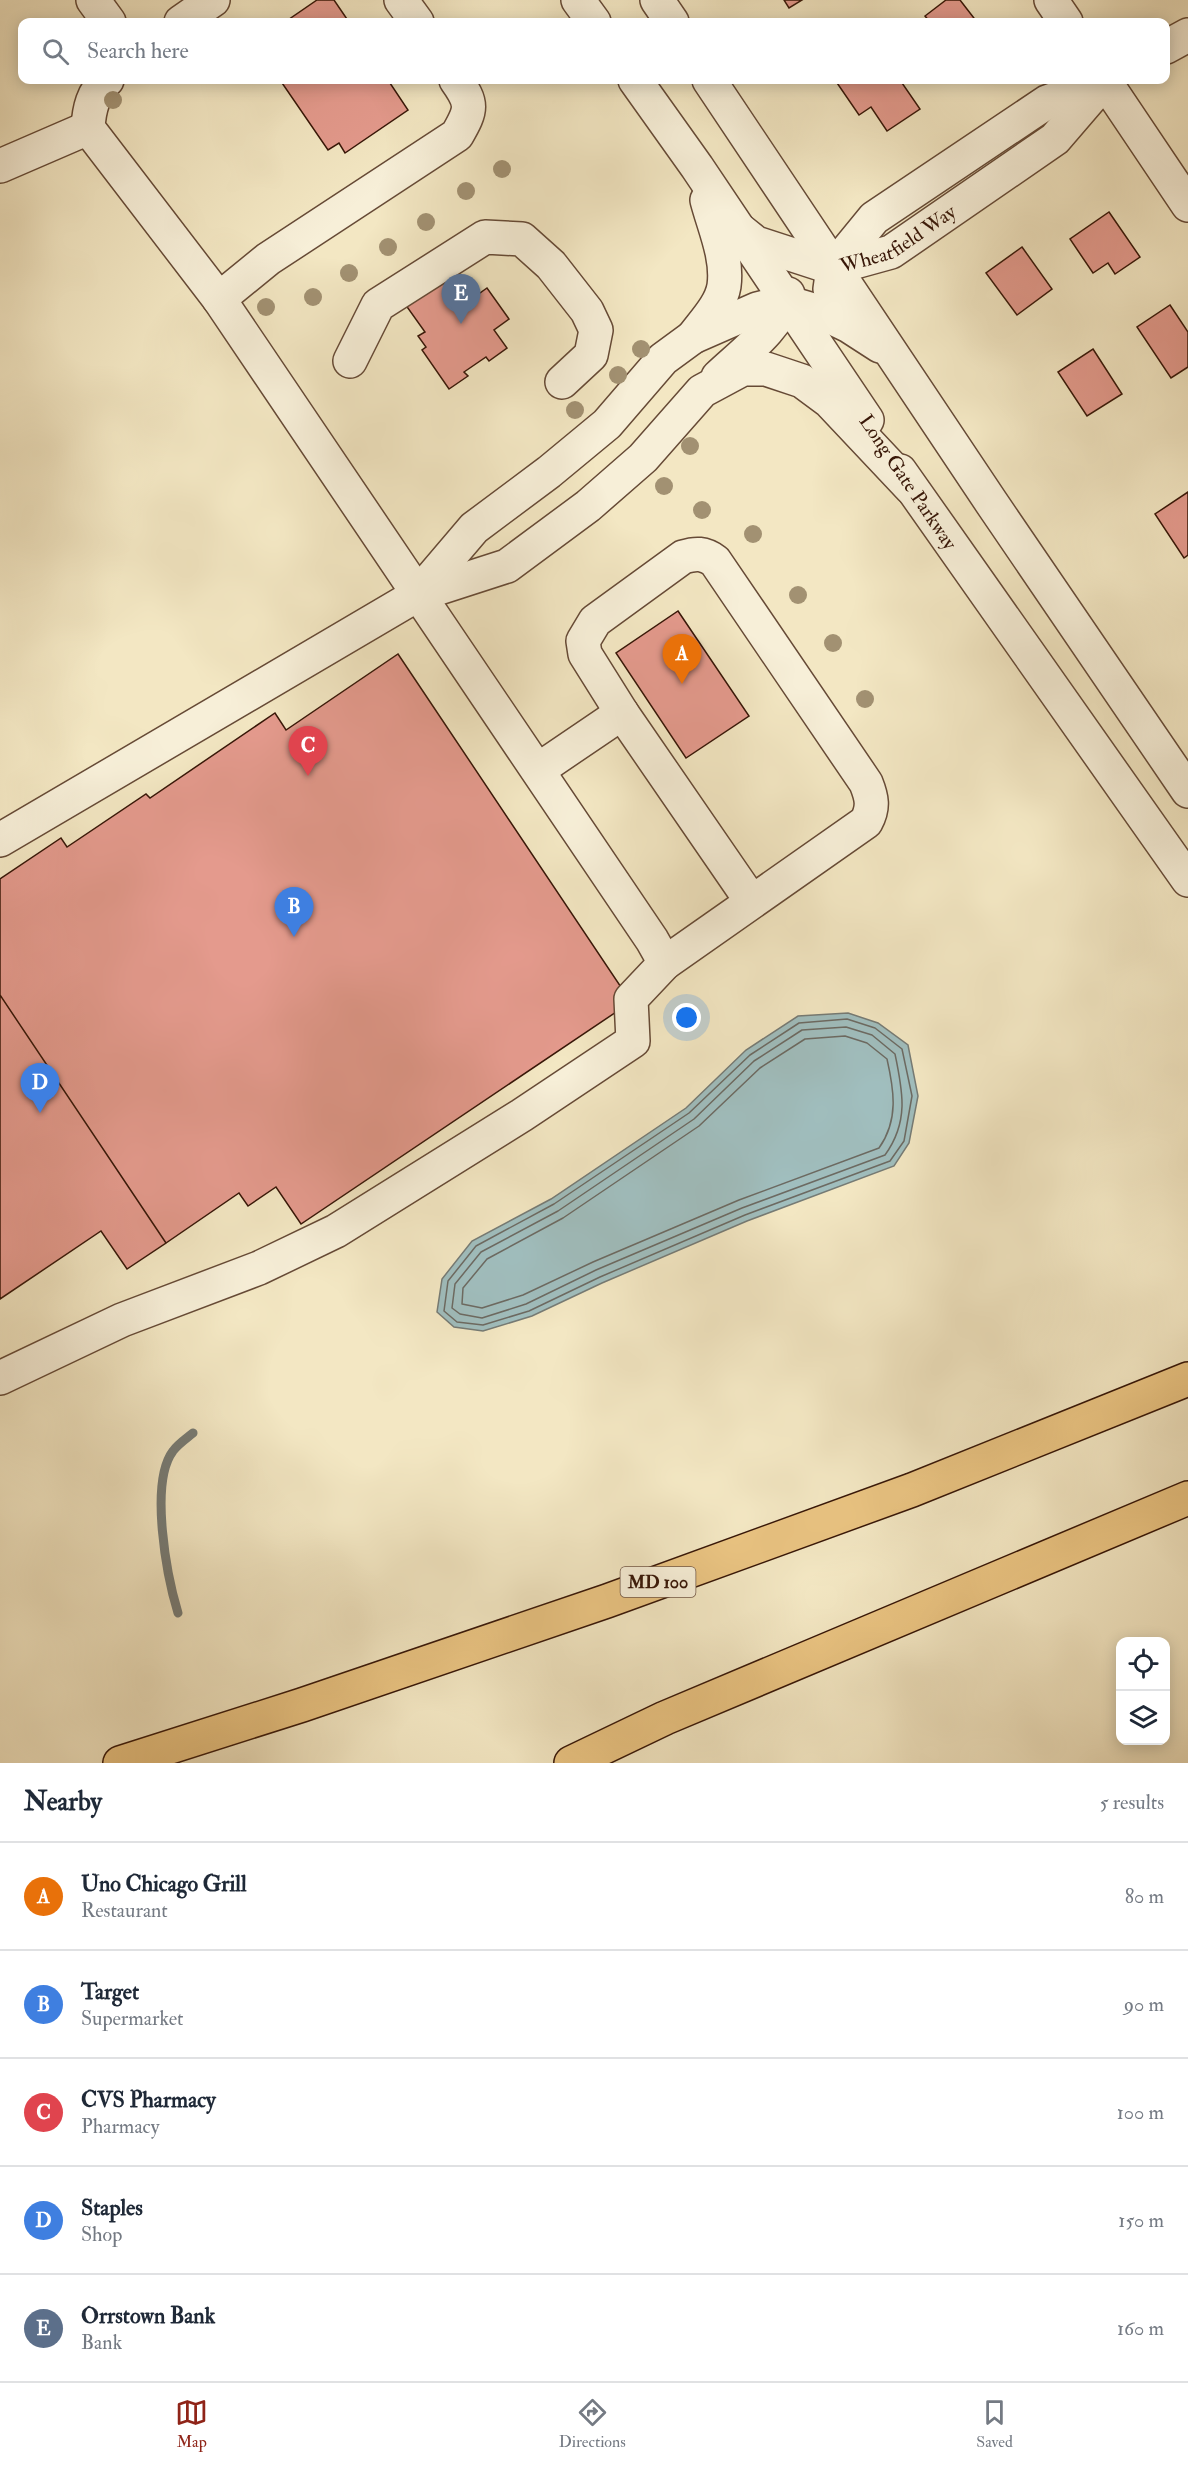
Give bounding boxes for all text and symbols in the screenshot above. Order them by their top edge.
search box [18,18,1170,84]
icon: search [39,35,72,68]
text: Search here [87,37,189,65]
street label: Wheatfield Way [836,198,961,278]
pin: E [442,274,480,324]
street label: Long Gate Parkway [853,410,963,555]
pin: A [662,634,702,684]
pin: C [288,726,328,776]
pin: B [274,888,314,937]
your location [672,1003,701,1032]
pin: D [20,1064,60,1113]
road number: MD 100 [620,1567,696,1597]
map controls [1116,1637,1170,1745]
button: locate [1116,1637,1170,1691]
button: layers [1116,1691,1170,1745]
text: Nearby [24,1786,102,1818]
text: 5 results [1100,1790,1164,1815]
text: Uno Chicago Grill [81,1870,247,1898]
text: A [37,1884,50,1909]
text: 80 m [1125,1884,1164,1909]
text: Restaurant [81,1898,168,1923]
text: Target [81,1978,139,2006]
text: B [37,1992,50,2017]
text: 90 m [1124,1992,1164,2017]
text: Supermarket [81,2006,184,2031]
text: CVS Pharmacy [81,2086,216,2114]
text: C [36,2100,51,2125]
text: 100 m [1117,2100,1164,2125]
text: Pharmacy [81,2114,159,2139]
text: Staples [81,2194,143,2222]
text: D [35,2208,52,2233]
text: 150 m [1118,2208,1164,2233]
text: Shop [81,2222,122,2247]
text: Orrstown Bank [81,2302,215,2330]
text: E [36,2316,51,2341]
text: 160 m [1117,2316,1164,2341]
text: Bank [81,2330,122,2355]
tab: Map [175,2396,208,2452]
tab: Directions [559,2396,626,2452]
tab: Saved [976,2396,1013,2452]

